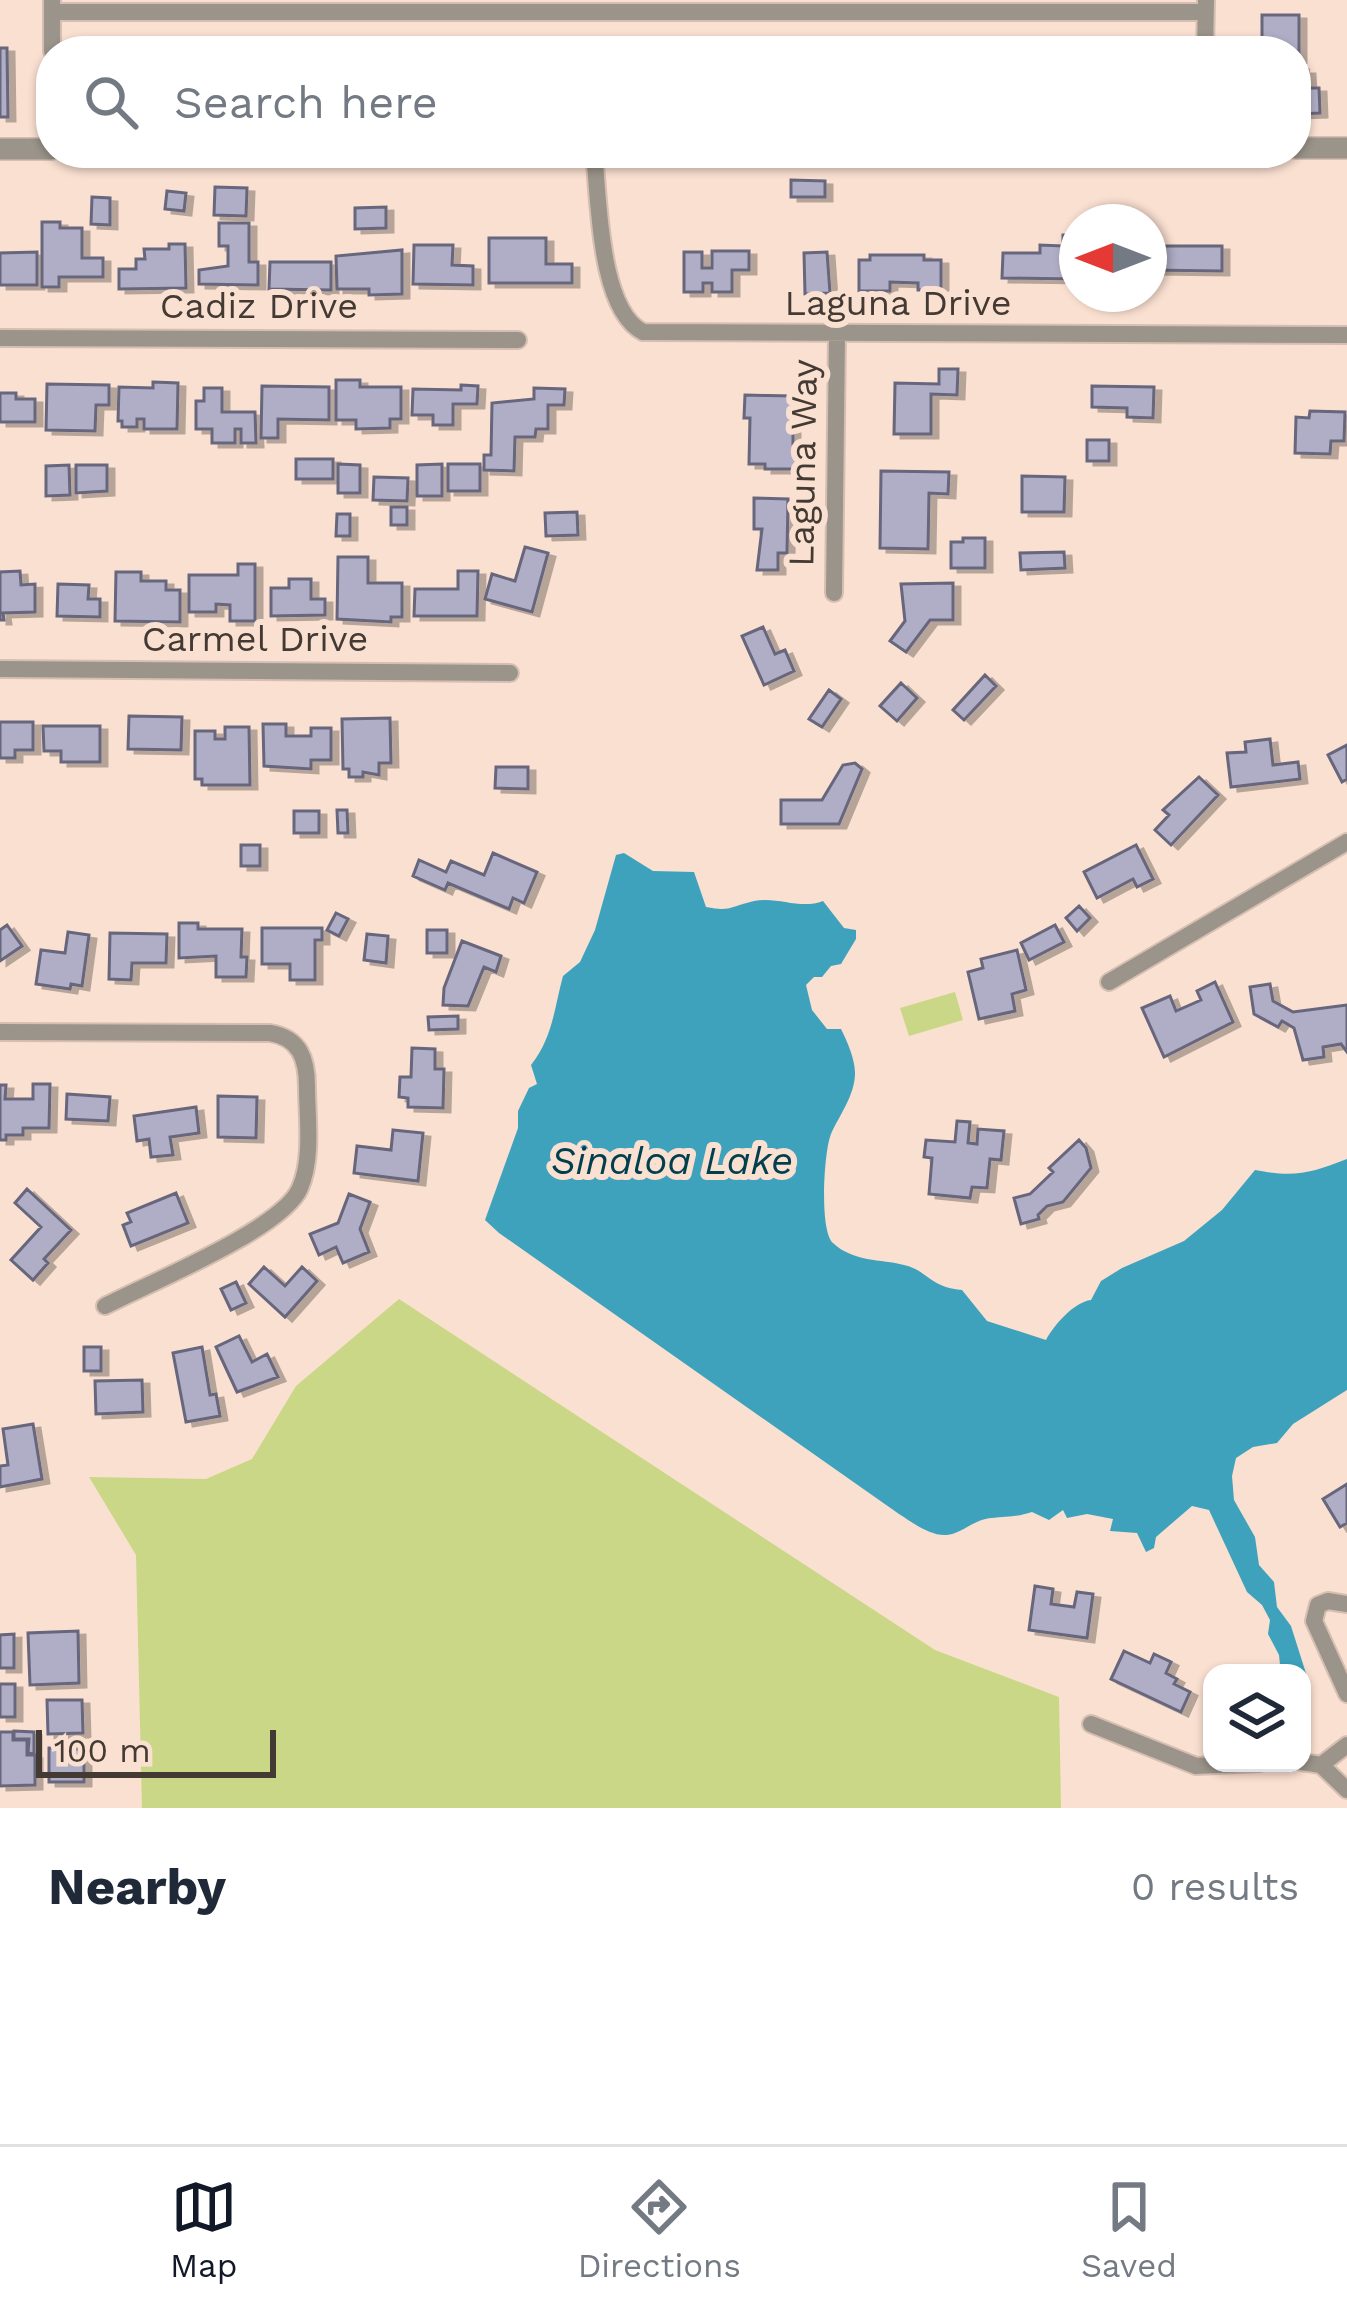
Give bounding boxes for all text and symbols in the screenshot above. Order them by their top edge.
search box [36,36,1311,168]
icon: search [78,69,144,135]
text: Search here [174,76,438,129]
north arrow [1059,204,1167,312]
street label: Laguna Drive [785,282,1011,324]
street label: Cadiz Drive [160,285,358,327]
street label: Laguna Way [780,358,826,567]
street label: Carmel Drive [142,618,368,660]
water label: Sinaloa Lake [551,1138,793,1183]
map controls [1203,1664,1311,1772]
button: layers [1203,1664,1311,1772]
scale bar [36,1724,276,1777]
text: 100 m [54,1731,151,1770]
text: Nearby [48,1857,226,1916]
text: 0 results [1131,1864,1299,1909]
tab: Map [170,2174,237,2285]
tab: Directions [578,2174,741,2285]
tab: Saved [1081,2174,1177,2285]

